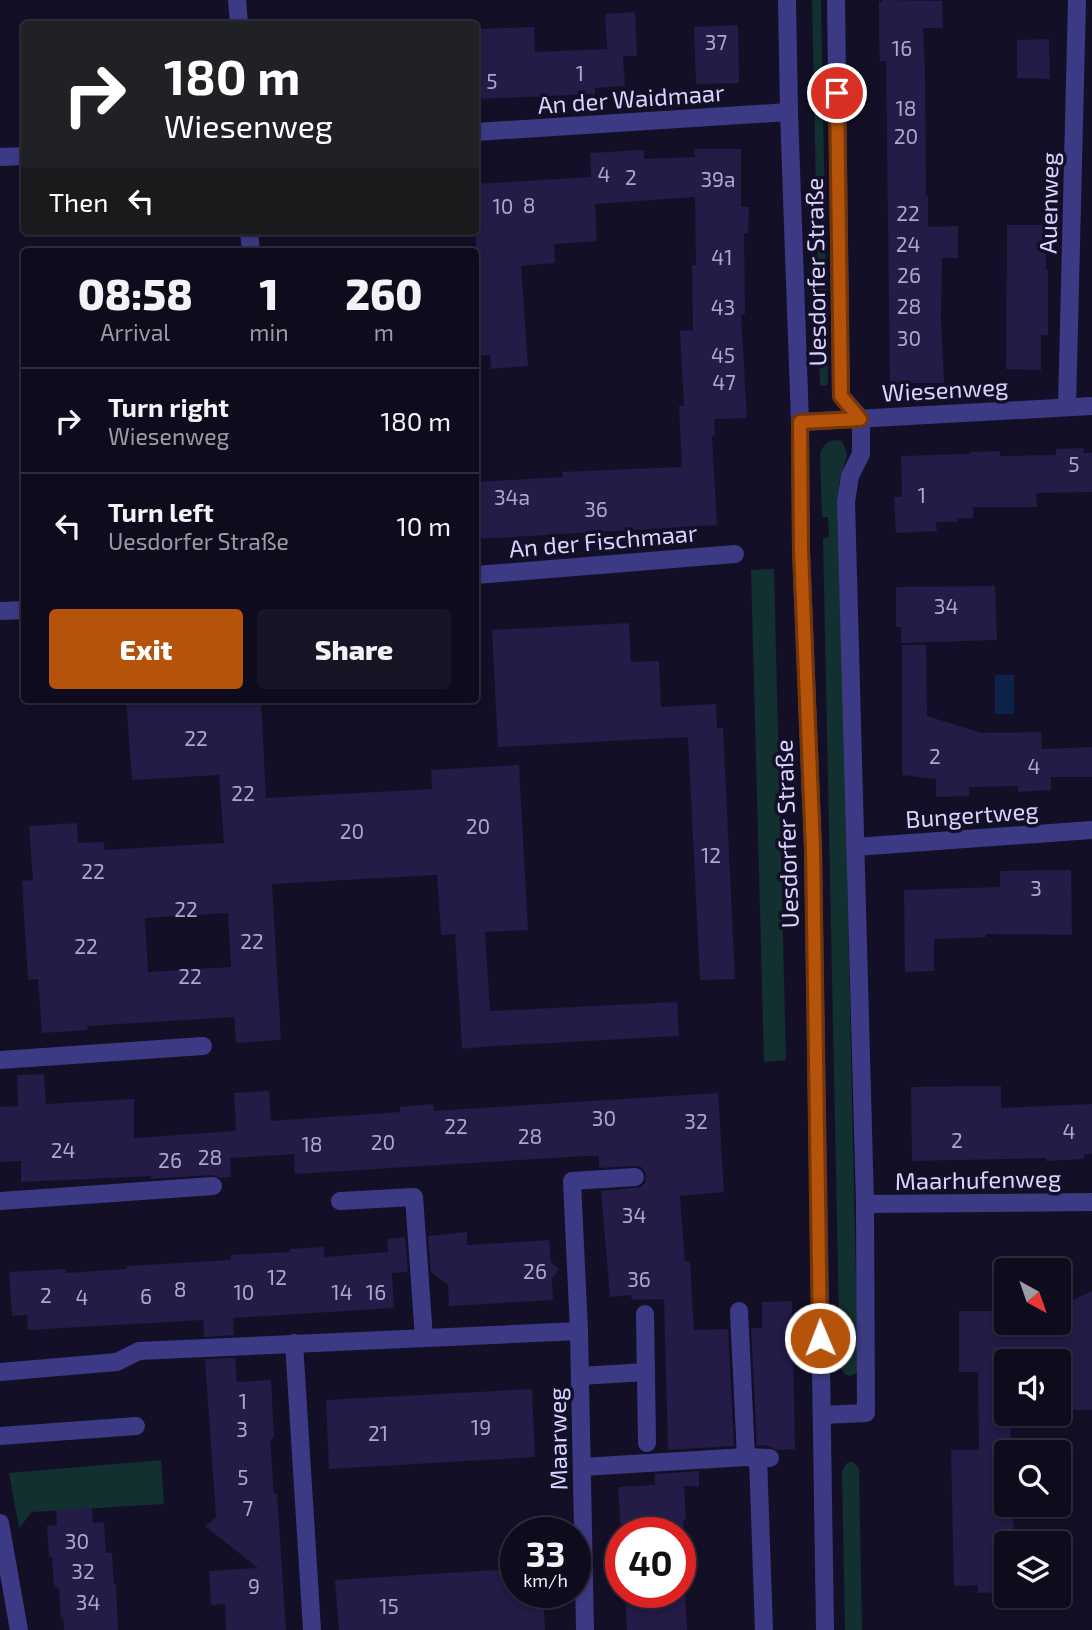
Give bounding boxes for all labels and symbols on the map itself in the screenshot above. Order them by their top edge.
house number: 37 [705,29,727,54]
house number: 16 [892,35,912,60]
house number: 1 [576,60,584,85]
pin [807,63,867,123]
house number: 5 [486,68,498,93]
street label: An der Waidmaar [537,77,726,119]
house number: 18 [895,95,917,120]
house number: 20 [894,123,918,148]
street label: Auenweg [1033,152,1063,254]
house number: 4 [598,161,610,186]
house number: 2 [625,164,637,189]
house number: 39a [700,166,736,191]
street label: Uesdorfer Straße [799,177,831,367]
house number: 8 [523,192,535,217]
house number: 10 [492,193,514,218]
house number: 22 [896,200,920,225]
house number: 24 [896,231,920,256]
house number: 41 [711,244,733,269]
house number: 26 [897,262,921,287]
house number: 28 [897,293,921,318]
house number: 43 [711,294,735,319]
house number: 30 [897,325,921,350]
house number: 45 [711,342,735,367]
house number: 47 [712,369,736,394]
street label: Wiesenweg [881,371,1009,407]
house number: 5 [1068,451,1080,476]
house number: 1 [918,482,926,507]
house number: 34a [494,484,530,509]
house number: 36 [584,496,608,521]
street label: An der Fischmaar [508,517,699,563]
house number: 34 [934,593,958,618]
house number: 22 [184,725,208,750]
street label: Uesdorfer Straße [768,739,804,929]
house number: 2 [929,743,941,768]
house number: 4 [1028,753,1040,778]
house number: 22 [231,780,255,805]
street label: Bungertweg [904,795,1040,833]
house number: 20 [466,813,490,838]
house number: 20 [340,818,364,843]
house number: 12 [701,842,721,867]
house number: 22 [81,858,105,883]
house number: 3 [1030,875,1042,900]
house number: 22 [174,896,198,921]
house number: 22 [240,928,264,953]
house number: 22 [74,933,98,958]
house number: 22 [178,963,202,988]
house number: 30 [592,1105,616,1130]
house number: 32 [684,1108,708,1133]
house number: 22 [444,1113,468,1138]
house number: 4 [1063,1118,1075,1143]
house number: 28 [518,1123,542,1148]
house number: 2 [951,1127,963,1152]
house number: 20 [371,1129,395,1154]
house number: 18 [301,1131,323,1156]
house number: 24 [51,1137,75,1162]
house number: 28 [198,1144,222,1169]
house number: 26 [158,1147,182,1172]
street label: Maarhufenweg [895,1163,1061,1195]
house number: 34 [622,1202,646,1227]
house number: 26 [523,1258,547,1283]
north arrow [994,1258,1071,1335]
house number: 12 [267,1264,287,1289]
house number: 36 [627,1266,651,1291]
house number: 8 [174,1276,186,1301]
house number: 10 [233,1279,255,1304]
house number: 14 [331,1279,353,1304]
house number: 16 [366,1279,386,1304]
house number: 2 [40,1282,52,1307]
house number: 6 [140,1283,152,1308]
house number: 4 [76,1284,88,1309]
position arrow [783,1301,857,1375]
street label: Maarweg [542,1387,572,1491]
house number: 1 [239,1388,247,1413]
house number: 19 [471,1414,491,1439]
house number: 3 [236,1416,248,1441]
house number: 21 [368,1420,388,1445]
house number: 5 [237,1464,249,1489]
house number: 7 [243,1495,254,1520]
speed limit sign: 40 [605,1517,696,1608]
house number: 30 [65,1528,89,1553]
house number: 32 [71,1558,95,1583]
house number: 9 [248,1573,260,1598]
house number: 34 [76,1589,100,1614]
house number: 15 [379,1593,399,1618]

